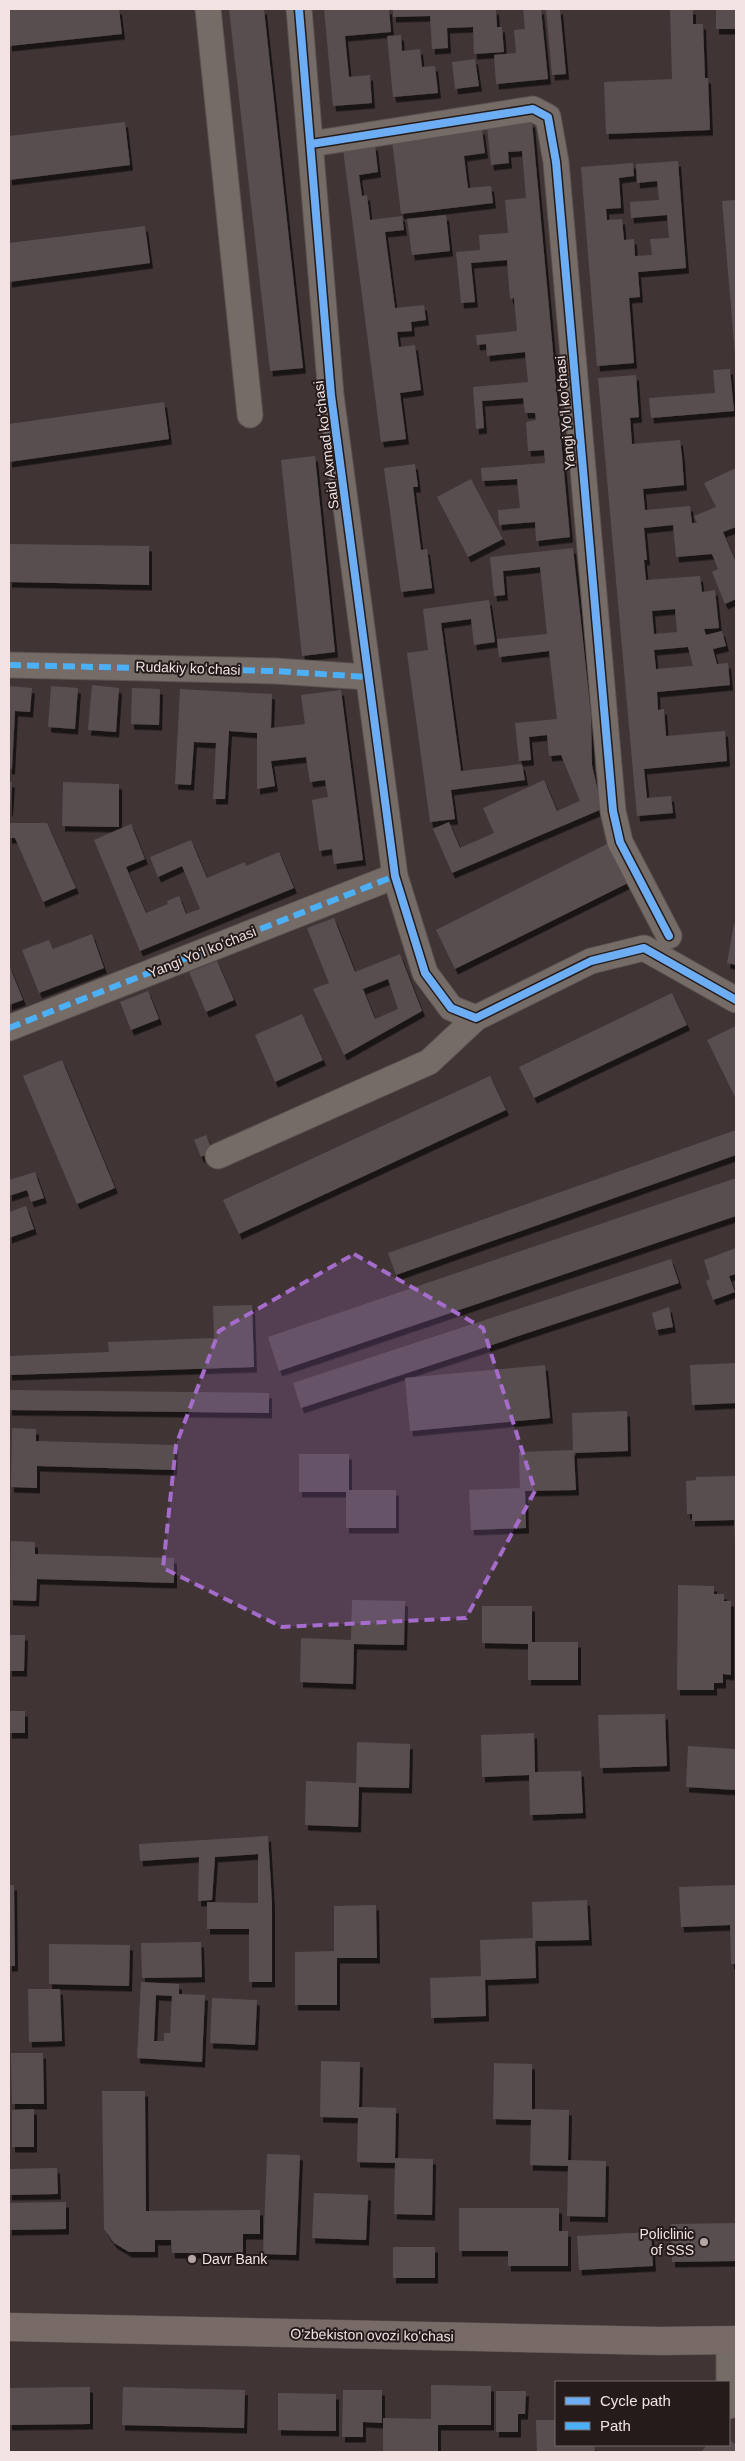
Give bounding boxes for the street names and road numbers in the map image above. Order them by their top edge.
street label: Yangi Yoʻl koʻchasi [552,355,578,471]
street label: Said Axmad koʻchasi [310,380,342,510]
street label: Rudakiy koʻchasi [135,658,241,678]
street label: Yangi Yoʻl koʻchasi [146,923,258,981]
street label: O'zbekiston ovozi ko'chasi [290,2326,454,2344]

